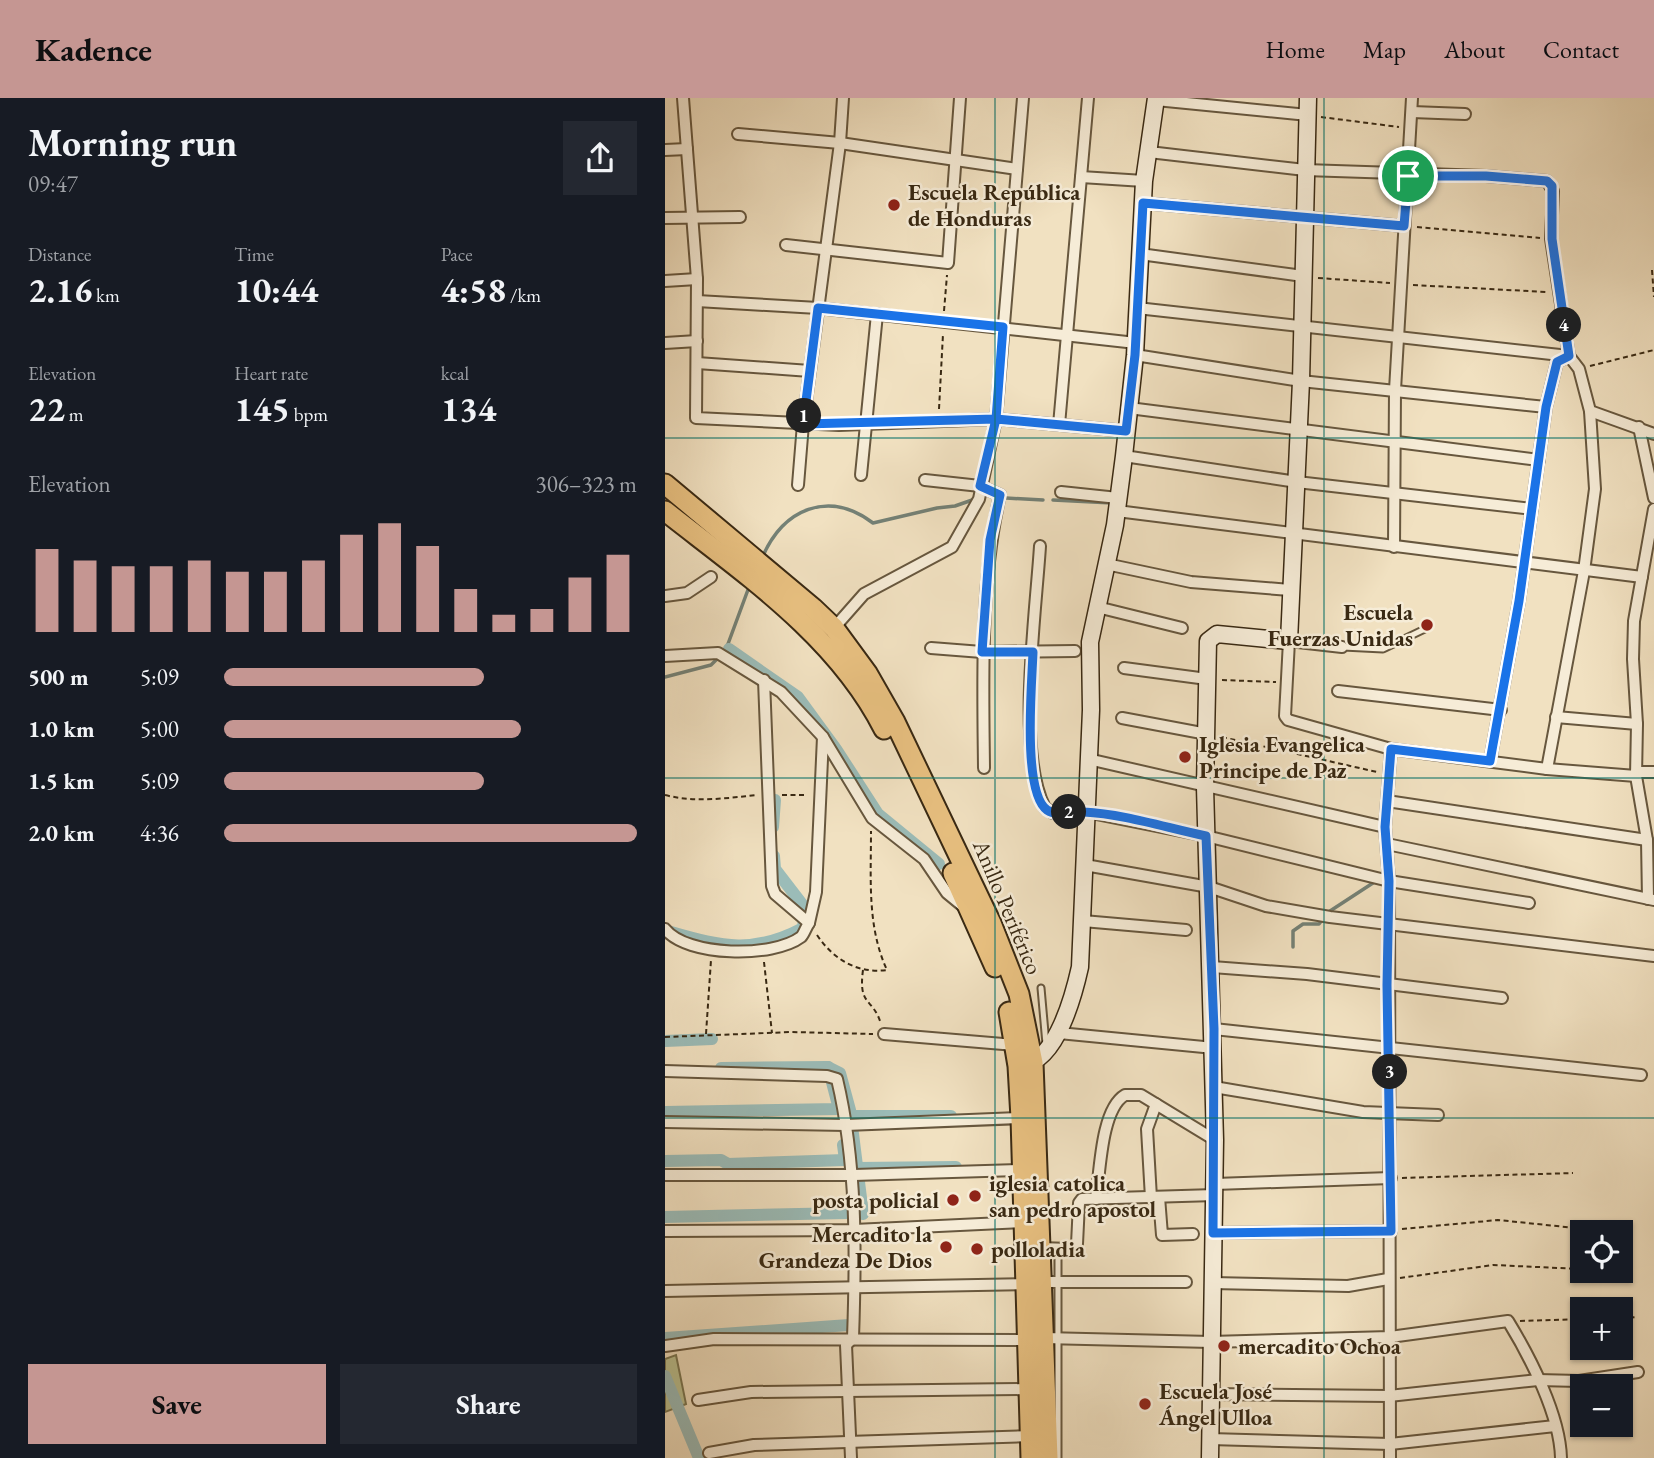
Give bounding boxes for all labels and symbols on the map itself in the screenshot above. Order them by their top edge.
pin [1378,146,1438,206]
place label: Escuela República de Honduras [908,177,1081,233]
marker: Escuela República de Honduras [886,197,902,213]
pin: 4 [1546,308,1581,342]
pin: 1 [787,398,821,434]
place label: Escuela Fuerzas Unidas [1267,597,1414,653]
marker: Escuela Fuerzas Unidas [1419,617,1435,633]
place label: Iglesia Evangelica Principe de Paz [1199,729,1366,785]
marker: Iglesia Evangelica Principe de Paz [1177,749,1193,765]
pin: 2 [1051,794,1087,830]
street label: Anillo Periférico [966,834,1050,979]
pin: 3 [1373,1054,1407,1090]
place label: iglesia catolica san pedro apostol [989,1168,1156,1224]
place label: posta policial [812,1185,939,1215]
marker: iglesia catolica san pedro apostol [967,1188,983,1204]
marker: posta policial [945,1192,961,1208]
place label: Mercadito la Grandeza De Dios [759,1219,933,1275]
place label: polloladia [991,1234,1086,1264]
marker: Mercadito la Grandeza De Dios [938,1239,954,1255]
marker: polloladia [969,1241,985,1257]
place label: mercadito Ochoa [1238,1331,1402,1361]
marker: mercadito Ochoa [1216,1338,1232,1354]
place label: Escuela José Ángel Ulloa [1158,1376,1273,1432]
marker: Escuela José Ángel Ulloa [1137,1396,1153,1412]

